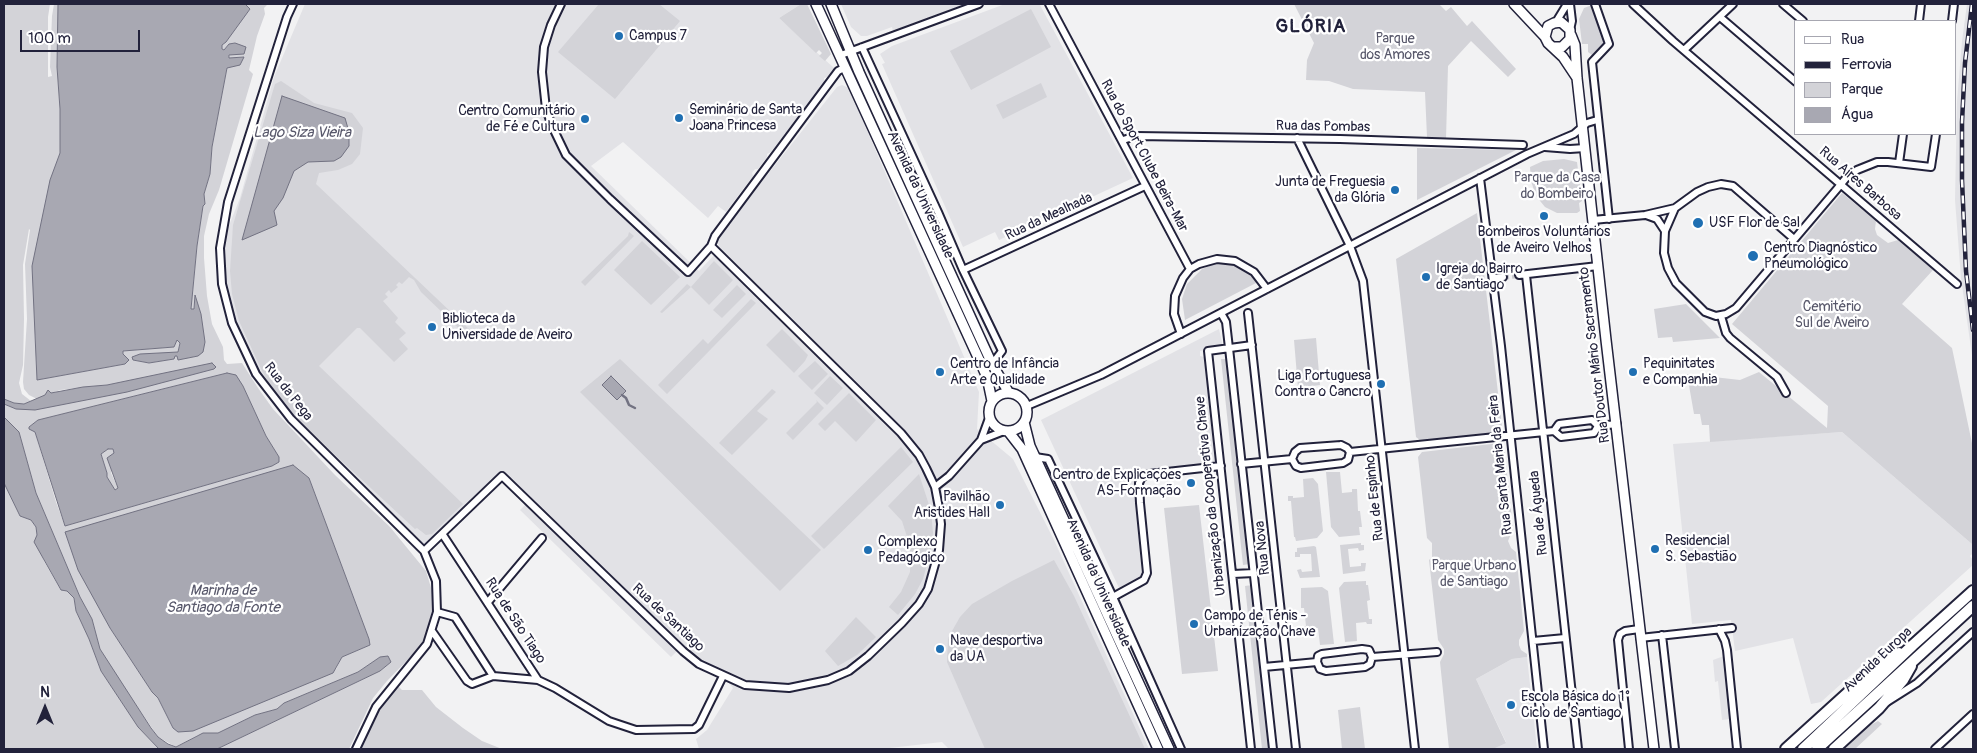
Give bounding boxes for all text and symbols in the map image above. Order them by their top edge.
district label: GLÓRIA [1275,16,1347,38]
scale bar [22,20,142,52]
legend [1794,20,1957,135]
place label: Campus 7 [629,28,687,44]
text: 100 m [28,29,71,48]
marker: Campus 7 [613,30,625,42]
text: Rua [1841,30,1864,49]
park label: Parque dos Amores [1360,31,1430,64]
text: Ferrovia [1841,55,1892,74]
street label: Rua do Sport Clube Beira-Mar [1097,77,1191,235]
text: Parque [1841,80,1883,99]
place label: Seminário de Santa Joana Princesa [689,102,802,134]
place label: Centro Comunitário de Fé e Cultura [458,103,575,136]
text: Água [1841,105,1873,124]
marker: Seminário de Santa Joana Princesa [673,112,685,124]
marker: Centro Comunitário de Fé e Cultura [579,113,591,125]
street label: Rua das Pombas [1276,118,1370,136]
water label: Lago Siza Vieira [253,124,351,142]
street label: Avenida da Universidade [883,129,957,261]
street label: Rua Aires Barbosa [1815,144,1905,224]
park label: Parque da Casa do Bombeiro [1514,170,1600,202]
place label: Junta de Freguesia da Glória [1275,174,1385,206]
marker: Junta de Freguesia da Glória [1389,184,1401,196]
street label: Rua da Mealhada [1003,189,1095,245]
marker: Bombeiros Voluntários de Aveiro Velhos [1538,210,1550,222]
place label: USF Flor de Sal [1709,215,1800,231]
marker: USF Flor de Sal [1691,216,1705,230]
place label: Bombeiros Voluntários de Aveiro Velhos [1478,224,1610,256]
place label: Centro Diagnóstico Pneumológico [1764,240,1877,272]
marker: Centro Diagnóstico Pneumológico [1746,249,1760,263]
place label: Igreja do Bairro de Santiago [1436,261,1523,294]
street label: Rua Doutor Mário Sacramento [1576,266,1614,444]
marker: Igreja do Bairro de Santiago [1420,271,1432,283]
park label: Cemitério Sul de Aveiro [1795,299,1869,332]
place label: Biblioteca da Universidade de Aveiro [442,311,572,344]
marker: Biblioteca da Universidade de Aveiro [426,321,438,333]
place label: Centro de Infância Arte e Qualidade [950,356,1059,388]
place label: Pequinitates e Companhia [1643,356,1717,388]
street label: Rua da Pega [260,360,316,424]
marker: Centro de Infância Arte e Qualidade [934,366,946,378]
marker: Pequinitates e Companhia [1627,366,1639,378]
place label: Liga Portuguesa Contra o Cancro [1274,368,1371,401]
marker: Liga Portuguesa Contra o Cancro [1375,378,1387,390]
street label: Rua Santa Maria da Feira [1485,394,1517,536]
street label: Urbanização da Cooperativa Chave [1192,395,1230,597]
street label: Rua de Espinho [1362,454,1388,542]
place label: Centro de Explicações AS-Formação [1052,467,1181,500]
street label: Rua de Águeda [1526,470,1552,556]
marker: Centro de Explicações AS-Formação [1185,477,1197,489]
place label: Pavilhão Aristides Hall [914,489,990,522]
marker: Pavilhão Aristides Hall [994,499,1006,511]
street label: Avenida da Universidade [1062,516,1134,650]
street label: Rua Nova [1252,520,1274,576]
place label: Residencial S. Sebastião [1665,533,1737,566]
place label: Complexo Pedagógico [878,534,945,566]
marker: Residencial S. Sebastião [1649,543,1661,555]
marker: Complexo Pedagógico [862,544,874,556]
park label: Parque Urbano de Santiago [1431,558,1517,590]
street label: Rua de São Tiago [481,575,549,667]
street label: Rua de Santiago [628,580,708,656]
water label: Marinha de Santiago da Fonte [166,582,280,617]
place label: Campo de Ténis - Urbanização Chave [1204,608,1315,640]
marker: Campo de Ténis - Urbanização Chave [1188,618,1200,630]
street label: Avenida Europa [1840,624,1916,696]
place label: Nave desportiva da UA [950,633,1043,666]
marker: Nave desportiva da UA [934,643,946,655]
north arrow [20,683,70,733]
text: N [40,684,50,701]
place label: Escola Básica do 1° Ciclo de Santiago [1521,689,1631,722]
marker: Escola Básica do 1° Ciclo de Santiago [1505,699,1517,711]

